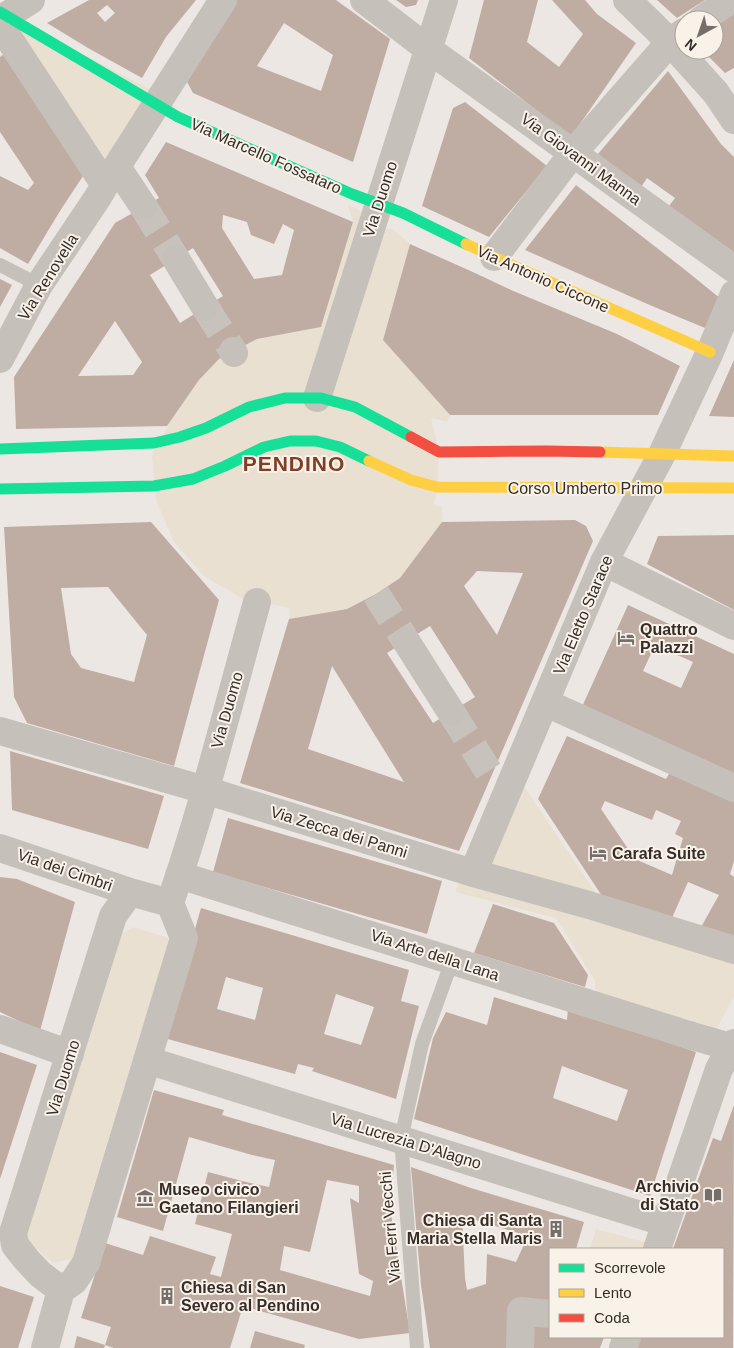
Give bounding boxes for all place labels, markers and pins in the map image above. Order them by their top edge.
place label: Quattro Palazzi [640,621,698,656]
hotel icon: Quattro Palazzi [616,628,636,648]
hotel icon: Carafa Suite [588,843,608,863]
place label: Carafa Suite [612,845,705,862]
place label: Archivio di Stato [635,1178,699,1213]
place label: Museo civico Gaetano Filangieri [159,1181,299,1216]
library icon: Archivio di Stato [703,1185,723,1205]
museum icon: Museo civico Gaetano Filangieri [135,1188,155,1208]
place label: Chiesa di Santa Maria Stella Maris [407,1212,542,1247]
building icon: Chiesa di Santa Maria Stella Maris [546,1219,566,1239]
place label: Chiesa di San Severo al Pendino [181,1279,320,1314]
building icon: Chiesa di San Severo al Pendino [157,1286,177,1306]

